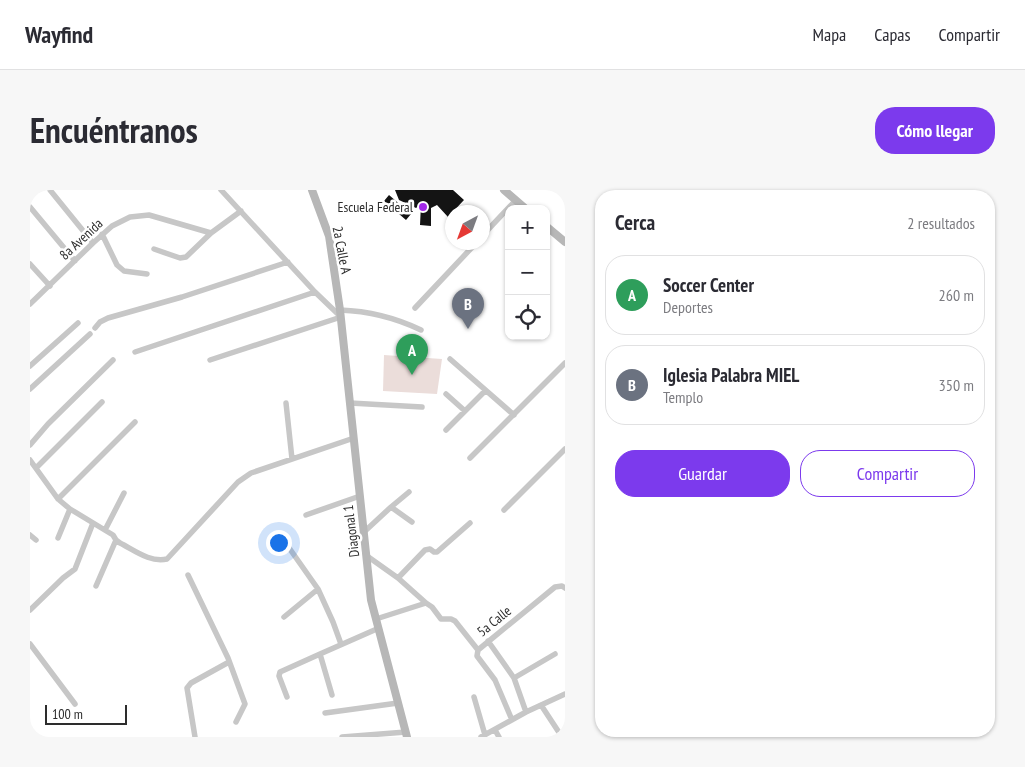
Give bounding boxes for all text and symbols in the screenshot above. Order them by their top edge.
text: Wayfind [25,19,93,50]
text: Mapa [813,23,846,46]
text: Capas [874,23,911,46]
text: Compartir [939,23,1000,46]
text: Encuéntranos [30,107,198,153]
button: Cómo llegar [875,107,995,154]
place label: Escuela Federal [337,198,414,216]
marker: Escuela Federal [417,201,429,213]
north arrow [445,205,490,250]
map controls [505,205,550,340]
button: + [505,205,550,250]
text: Cerca [615,209,655,236]
text: 2 resultados [907,213,975,233]
street label: 8a Avenida [56,214,106,264]
street label: 2a Calle A [329,225,356,276]
button: − [505,250,550,295]
text: Soccer Center [663,273,754,297]
text: A [628,285,636,305]
text: 260 m [939,285,974,305]
pin: B [452,288,484,329]
button: locate [505,295,550,340]
text: Deportes [663,297,713,317]
pin: A [396,334,428,375]
text: Iglesia Palabra MIEL [663,363,799,387]
text: B [628,375,636,395]
text: 350 m [939,375,974,395]
text: Templo [663,387,703,407]
button: Guardar [615,450,790,497]
button: Compartir [800,450,975,497]
street label: Diagonal 1 [339,504,363,558]
your location [266,530,292,556]
street label: 5a Calle [473,602,515,640]
scale bar [45,702,128,725]
text: 100 m [52,705,83,723]

